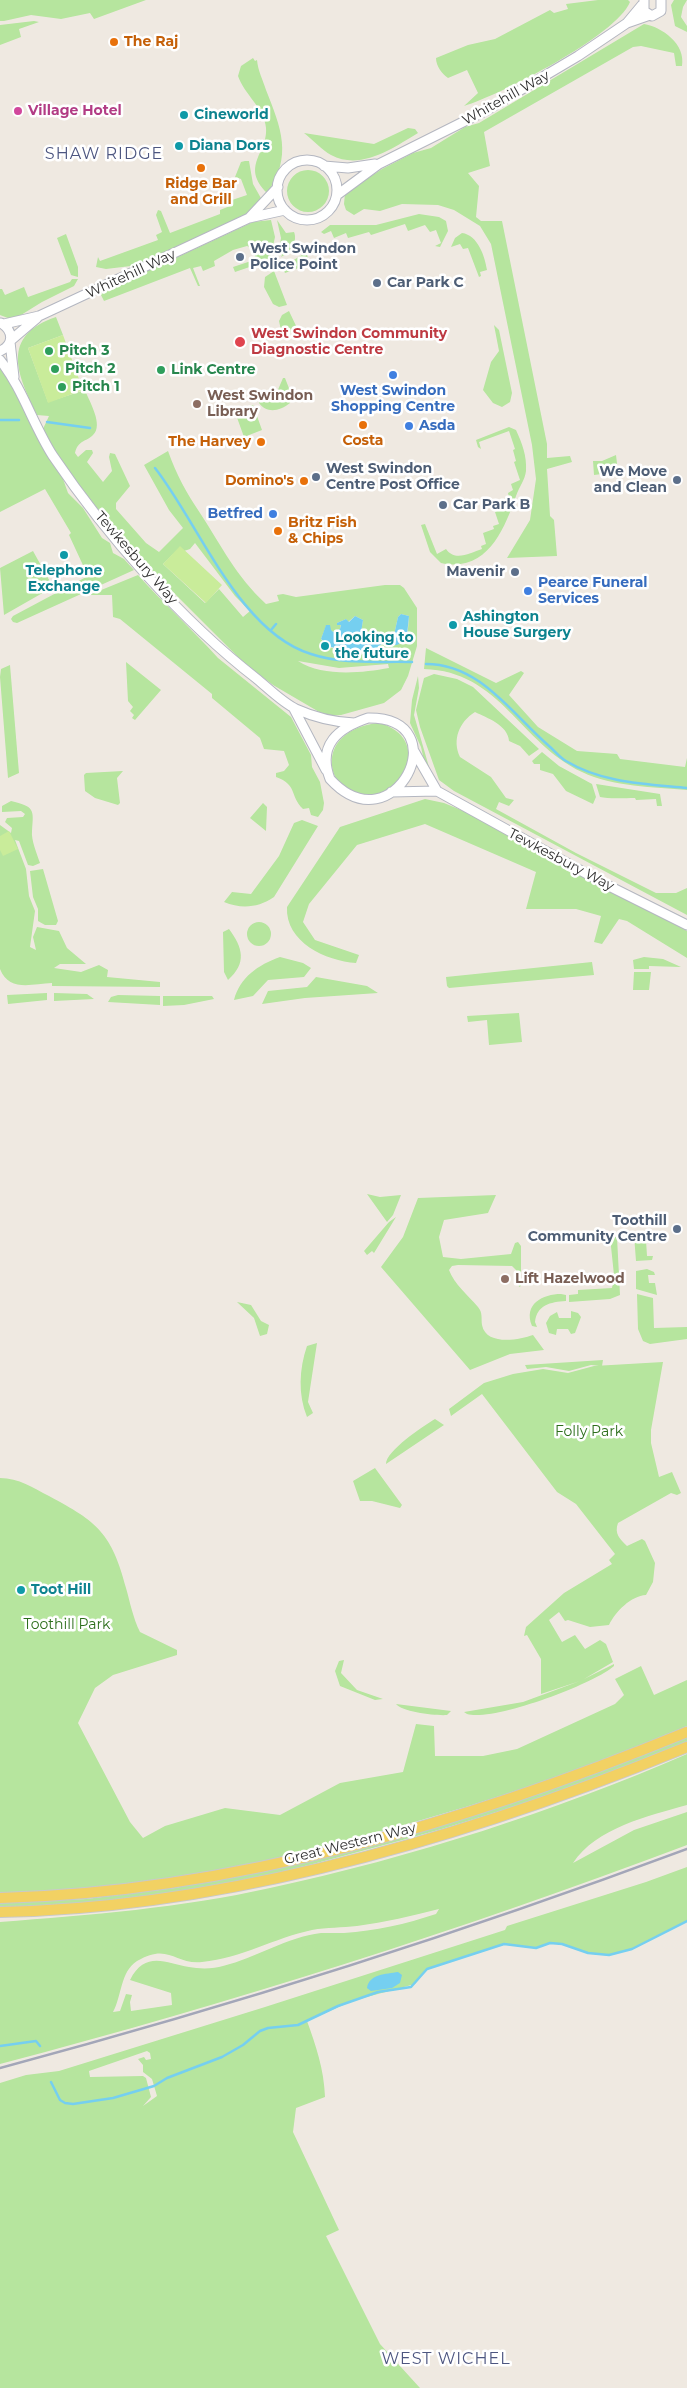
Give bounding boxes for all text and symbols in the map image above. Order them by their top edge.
place label: The Raj [124,34,178,50]
marker: The Raj [108,36,120,48]
street label: Whitehill Way [459,67,553,129]
place label: Village Hotel [28,103,122,119]
marker: Village Hotel [12,105,24,117]
place label: Cineworld [194,107,269,123]
marker: Cineworld [178,109,190,121]
place label: Diana Dors [189,138,270,154]
marker: Diana Dors [173,140,185,152]
district label: SHAW RIDGE [44,144,164,164]
marker: Ridge Bar and Grill [195,162,207,174]
place label: Ridge Bar and Grill [165,176,237,208]
place label: West Swindon Police Point [250,241,356,274]
street label: Whitehill Way [83,246,179,302]
marker: West Swindon Police Point [234,251,246,263]
place label: Car Park C [387,275,464,291]
marker: Car Park C [371,277,383,289]
place label: West Swindon Community Diagnostic Centre [251,326,447,358]
marker: West Swindon Community Diagnostic Centre [233,335,247,349]
place label: Pitch 3 [59,343,109,359]
marker: Pitch 3 [43,345,55,357]
place label: Pitch 2 [65,361,115,377]
place label: Link Centre [171,362,256,378]
marker: Pitch 2 [49,363,61,375]
marker: Link Centre [155,364,167,376]
marker: West Swindon Shopping Centre [387,369,399,381]
place label: Pitch 1 [72,379,120,395]
marker: Pitch 1 [56,381,68,393]
place label: West Swindon Shopping Centre [331,383,455,416]
place label: West Swindon Library [207,388,313,421]
marker: West Swindon Library [191,398,203,410]
place label: Asda [419,418,455,434]
marker: Costa [357,419,369,431]
marker: Asda [403,420,415,432]
place label: Costa [343,433,383,449]
place label: The Harvey [168,434,251,450]
marker: The Harvey [255,436,267,448]
place label: West Swindon Centre Post Office [326,461,460,494]
place label: We Move and Clean [594,464,667,497]
marker: West Swindon Centre Post Office [310,471,322,483]
place label: Domino's [225,473,294,489]
marker: We Move and Clean [671,474,683,486]
marker: Domino's [298,475,310,487]
place label: Car Park B [453,497,530,513]
marker: Car Park B [437,499,449,511]
place label: Betfred [208,506,263,522]
street label: Tewkesbury Way [91,508,181,608]
marker: Betfred [267,508,279,520]
place label: Britz Fish & Chips [288,515,357,548]
marker: Britz Fish & Chips [272,525,284,537]
marker: Telephone Exchange [58,549,70,561]
place label: Telephone Exchange [26,563,102,596]
place label: Mavenir [446,564,505,580]
marker: Mavenir [509,566,521,578]
place label: Pearce Funeral Services [538,575,648,608]
marker: Pearce Funeral Services [522,585,534,597]
place label: Ashington House Surgery [463,609,571,642]
marker: Ashington House Surgery [447,619,459,631]
place label: Looking to the future [335,630,414,662]
marker: Looking to the future [319,640,331,652]
street label: Tewkesbury Way [505,825,617,895]
place label: Toothill Community Centre [528,1213,667,1246]
marker: Toothill Community Centre [671,1223,683,1235]
place label: Lift Hazelwood [515,1271,625,1287]
marker: Lift Hazelwood [499,1273,511,1285]
park label: Folly Park [555,1424,623,1440]
place label: Toot Hill [31,1582,91,1598]
marker: Toot Hill [15,1584,27,1596]
park label: Toothill Park [24,1617,110,1633]
street label: Great Western Way [282,1820,418,1868]
district label: WEST WICHEL [380,2349,512,2369]

